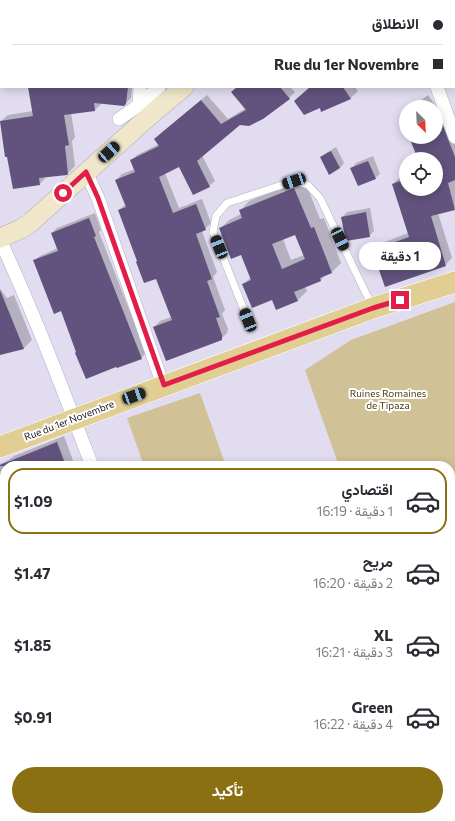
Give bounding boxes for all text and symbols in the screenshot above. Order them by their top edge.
text: الانطلاق [372,14,419,32]
text: Rue du 1er Novembre [274,55,419,73]
north arrow [399,100,443,144]
map controls [399,100,443,196]
car [96,140,122,164]
button: locate [399,152,443,196]
car [281,172,307,190]
route start [54,184,72,202]
car [329,226,351,252]
car [209,234,229,260]
callout: 1 دقيقة [359,242,441,270]
text: 1 دقيقة [380,248,420,264]
route end [391,291,409,309]
car [238,307,258,333]
car [121,386,147,406]
park label: Ruines Romaines de Tipaza [350,387,427,411]
street label: Rue du 1er Novembre [22,397,116,443]
text: اقتصادي [341,480,393,498]
icon: car [405,483,441,519]
text: $1.09 [14,492,52,510]
text: 1 دقيقة · 16:19 [317,503,393,519]
text: مريح [363,552,393,570]
icon: car [405,555,441,591]
text: $1.47 [14,564,50,582]
text: 2 دقيقة · 16:20 [313,575,393,591]
text: XL [374,626,393,644]
icon: car [405,627,441,663]
text: $1.85 [14,636,51,654]
text: 3 دقيقة · 16:21 [316,644,393,660]
text: Green [352,698,393,716]
icon: car [405,699,441,735]
text: $0.91 [14,708,52,726]
text: 4 دقيقة · 16:22 [314,716,393,732]
button: تأكيد [12,767,443,813]

